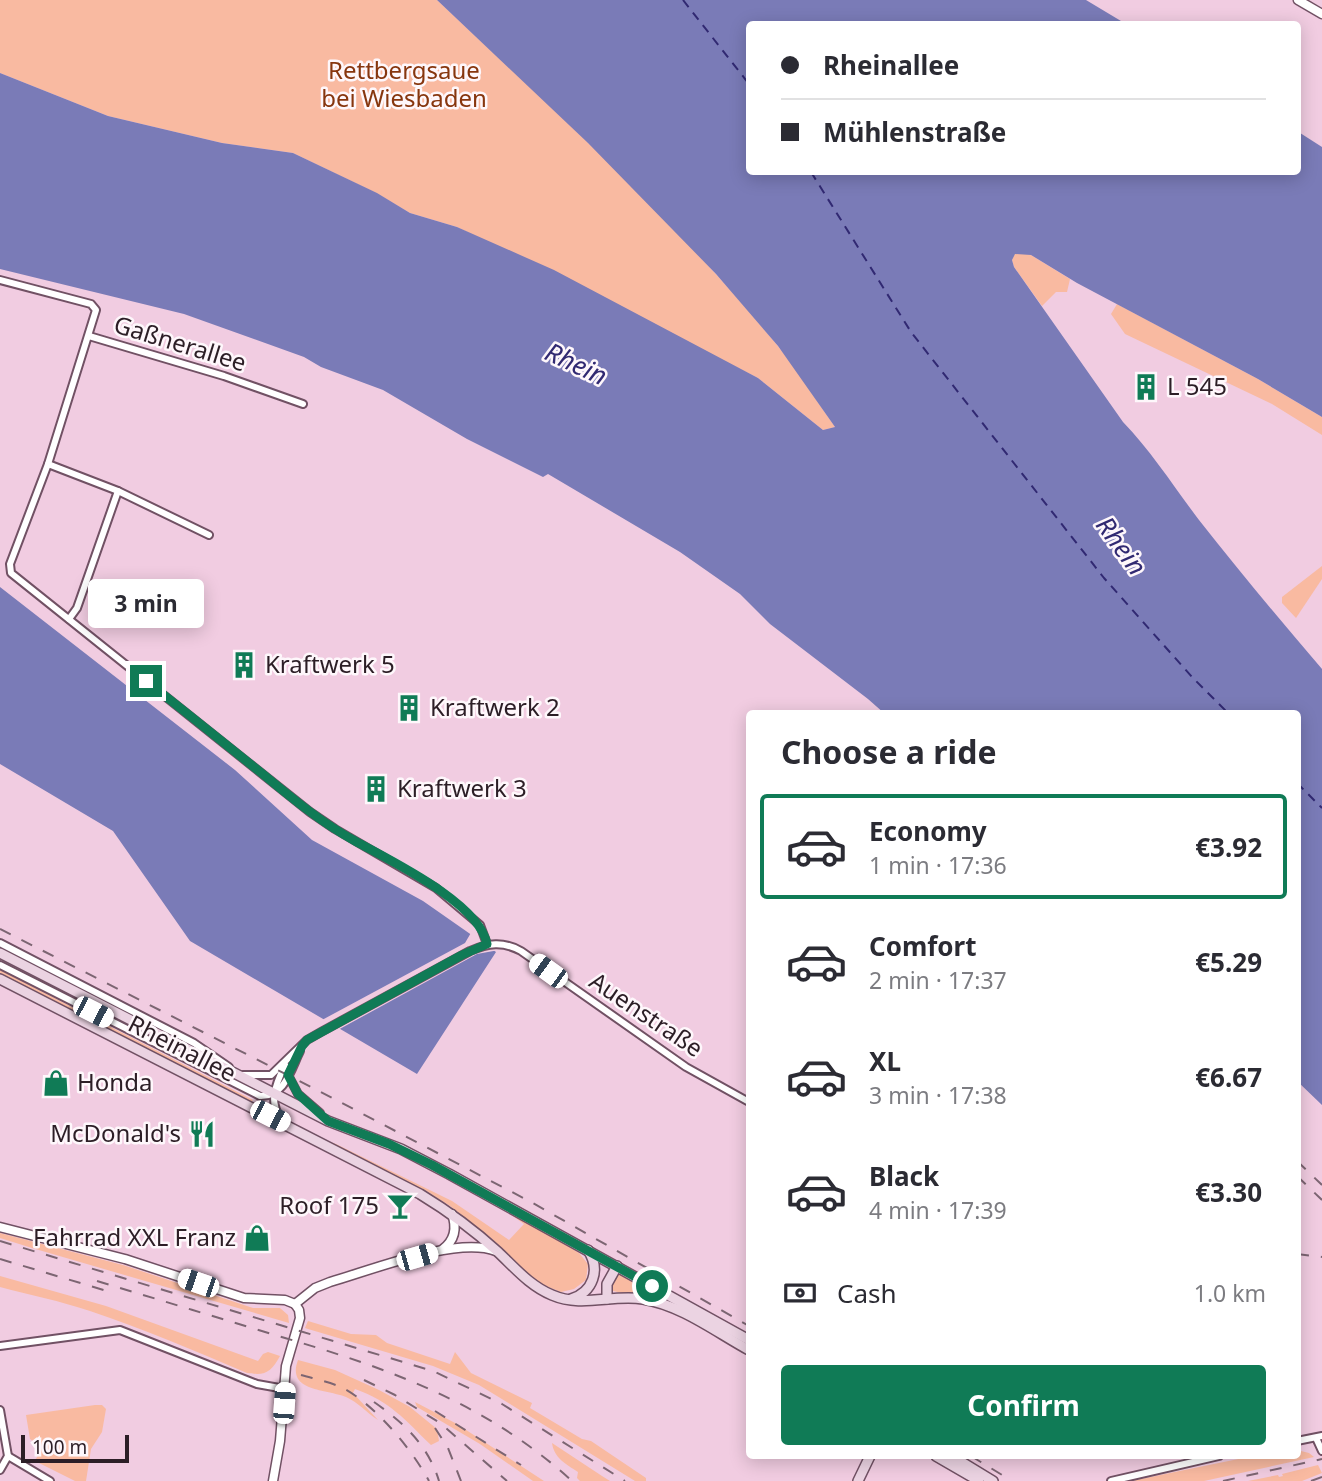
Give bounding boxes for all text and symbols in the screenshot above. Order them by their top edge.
text: Rheinallee [823,47,959,83]
park label: Rettbergsaue bei Wiesbaden [321,53,487,114]
text: Mühlenstraße [823,114,1006,150]
street label: Gaßnerallee [110,307,251,378]
water label: Rhein [539,333,613,393]
place label: L 545 [1167,369,1227,402]
building icon: L 545 [1131,372,1161,402]
water label: Rhein [1088,509,1155,582]
callout: 3 min [88,580,204,628]
text: 3 min [114,587,178,619]
place label: Kraftwerk 5 [265,647,395,680]
building icon: Kraftwerk 5 [229,650,259,680]
route end [130,665,162,697]
place label: Kraftwerk 2 [430,690,560,723]
building icon: Kraftwerk 2 [394,693,424,723]
text: Choose a ride [781,730,997,773]
place label: Kraftwerk 3 [397,771,527,804]
building icon: Kraftwerk 3 [361,774,391,804]
text: Economy [869,813,987,849]
icon: car [785,815,848,878]
text: €3.92 [1195,829,1262,865]
text: 1 min · 17:36 [869,849,1007,881]
text: Comfort [869,928,977,964]
icon: car [785,930,848,993]
text: €5.29 [1195,944,1262,980]
car [525,950,572,992]
street label: Auenstraße [584,964,710,1064]
text: 2 min · 17:37 [869,964,1007,996]
car [70,993,117,1031]
street label: Rheinallee [123,1006,242,1089]
text: XL [869,1043,901,1079]
icon: car [785,1045,848,1108]
text: €6.67 [1195,1059,1262,1095]
place label: Honda [77,1065,152,1098]
shop icon: Honda [41,1068,71,1098]
text: 3 min · 17:38 [869,1079,1007,1111]
car [247,1097,294,1135]
place label: McDonald's [50,1116,181,1149]
restaurant icon: McDonald's [187,1119,217,1149]
text: Black [869,1158,939,1194]
icon: car [785,1160,848,1223]
text: €3.30 [1195,1174,1262,1210]
place label: Roof 175 [279,1188,379,1221]
bar icon: Roof 175 [385,1191,415,1221]
text: 4 min · 17:39 [869,1194,1007,1226]
place label: Fahrrad XXL Franz [33,1220,236,1253]
shop icon: Fahrrad XXL Franz [242,1223,272,1253]
car [394,1241,441,1273]
car [175,1266,222,1300]
route start [636,1270,668,1302]
icon: cash [781,1274,819,1312]
text: Cash [837,1275,897,1311]
text: 1.0 km [1194,1277,1266,1309]
button: Confirm [781,1365,1266,1445]
car [273,1381,296,1425]
scale bar [21,1432,130,1464]
text: 100 m [32,1434,87,1460]

